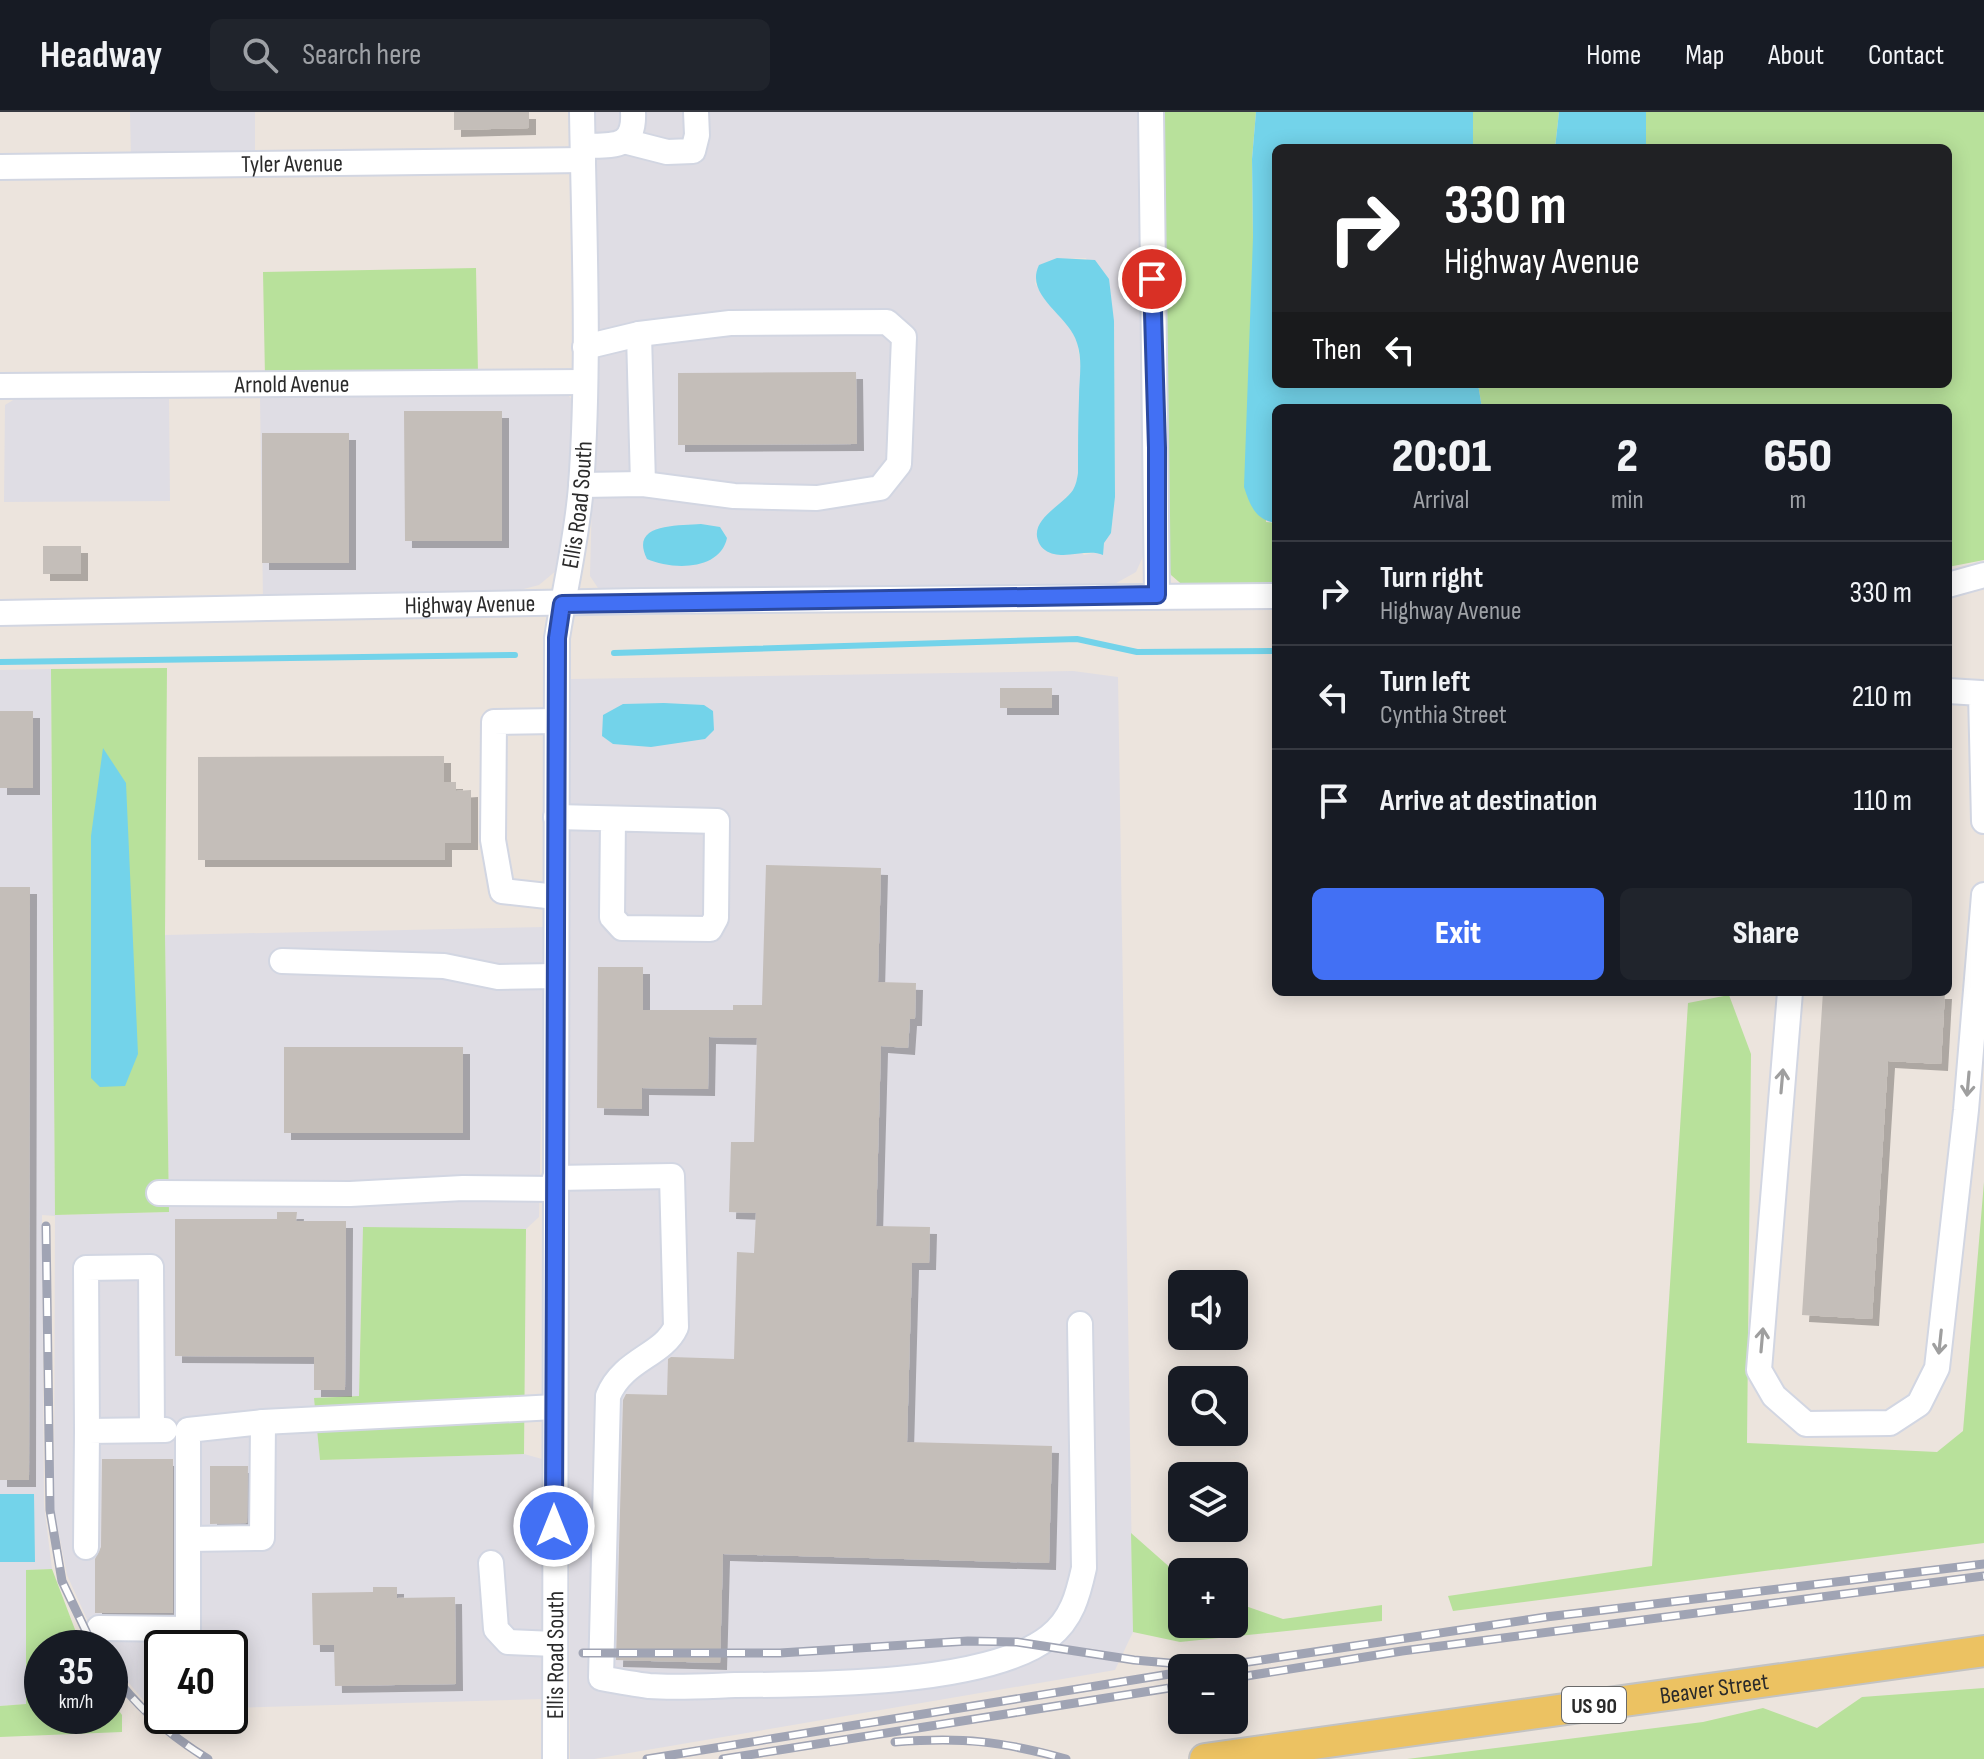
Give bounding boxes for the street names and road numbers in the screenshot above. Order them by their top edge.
street label: Tyler Avenue [241,149,343,179]
street label: Arnold Avenue [233,370,350,399]
street label: Ellis Road South [556,440,599,571]
street label: Highway Avenue [404,589,535,620]
street label: Ellis Road South [541,1591,570,1719]
street label: Beaver Street [1658,1667,1770,1711]
road number: US 90 [1562,1687,1626,1723]

